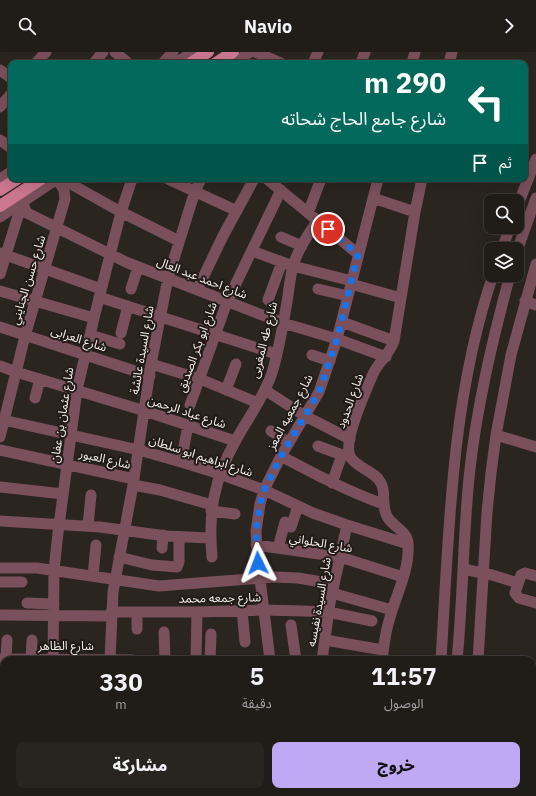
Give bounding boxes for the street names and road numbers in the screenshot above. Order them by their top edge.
street label: شارع حسن الجنايني [7,233,51,327]
street label: شارع احمد عبد العال [154,253,250,304]
street label: شارع ابو بكر الصديق [173,300,222,395]
street label: شارع طه المغربى [247,300,282,380]
street label: شارع السيدة عائشة [126,304,159,396]
street label: شارع العرابى [49,322,109,356]
street label: شارع عثمان بن عفان [47,366,78,464]
street label: شارع جمعيه المعز [263,371,318,454]
street label: شارع الحدود [333,371,368,431]
street label: شارع عباد الرحمن [145,392,228,433]
street label: شارع ابراهيم ابو سلطان [147,432,255,481]
street label: شارع العبور [76,445,132,474]
street label: شارع الحلواني [288,530,354,558]
street label: شارع السيدة نفيسه [303,556,336,648]
street label: شارع جمعه محمد [179,589,261,608]
street label: شارع الظاهر [37,638,94,655]

